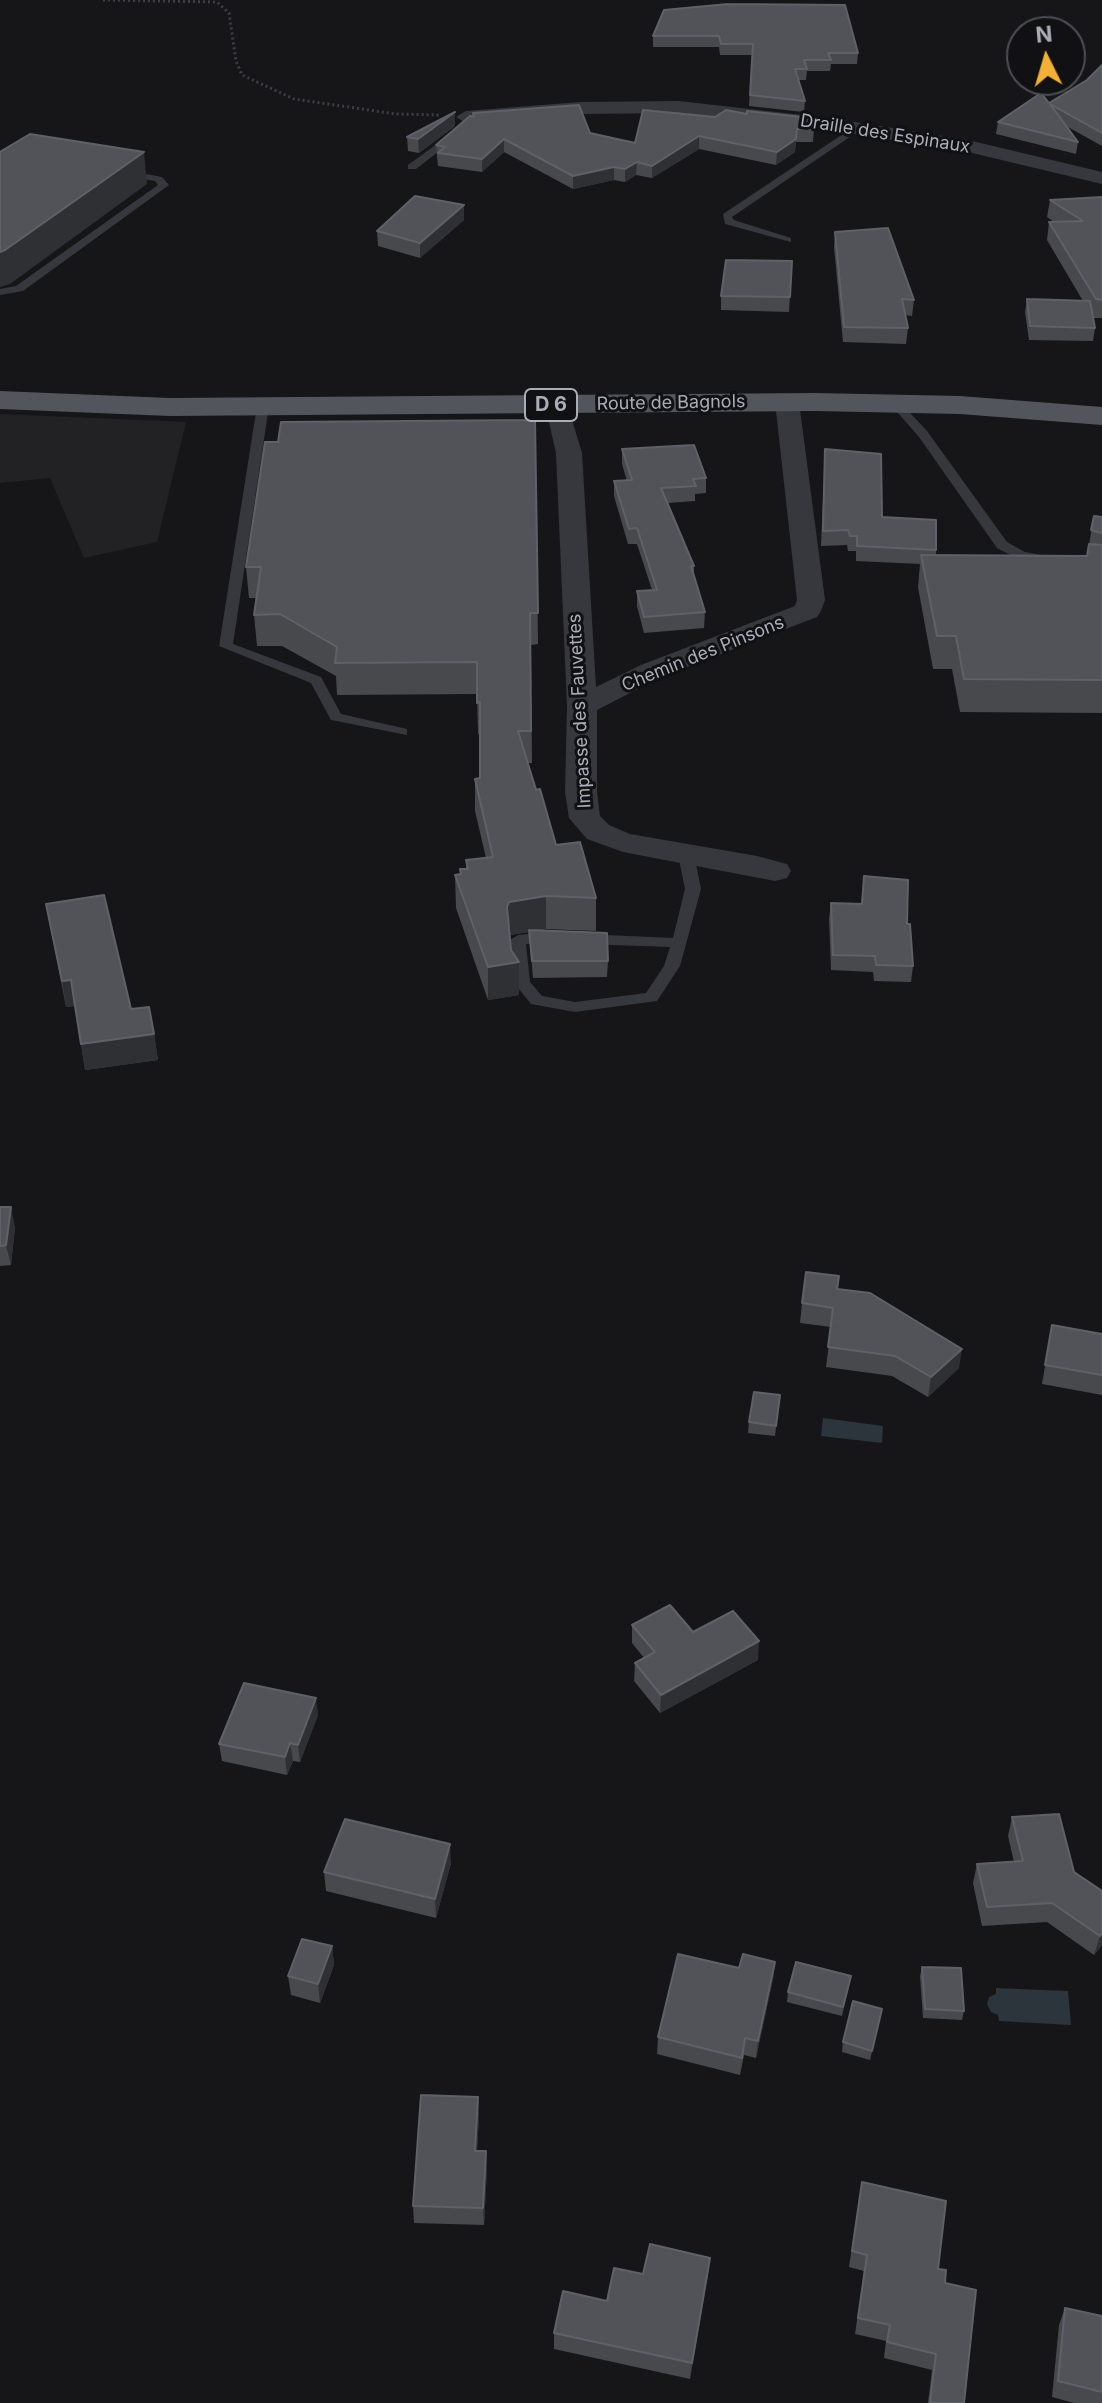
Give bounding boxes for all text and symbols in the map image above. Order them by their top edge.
north arrow [1006,16,1086,96]
text: N [1035,20,1054,48]
street label: Draille des Espinaux [799,110,971,158]
road number: D 6 [525,389,577,421]
street label: Route de Bagnols [596,391,746,415]
street label: Chemin des Pinsons [619,612,787,696]
street label: Impasse des Fauvettes [564,613,596,809]

